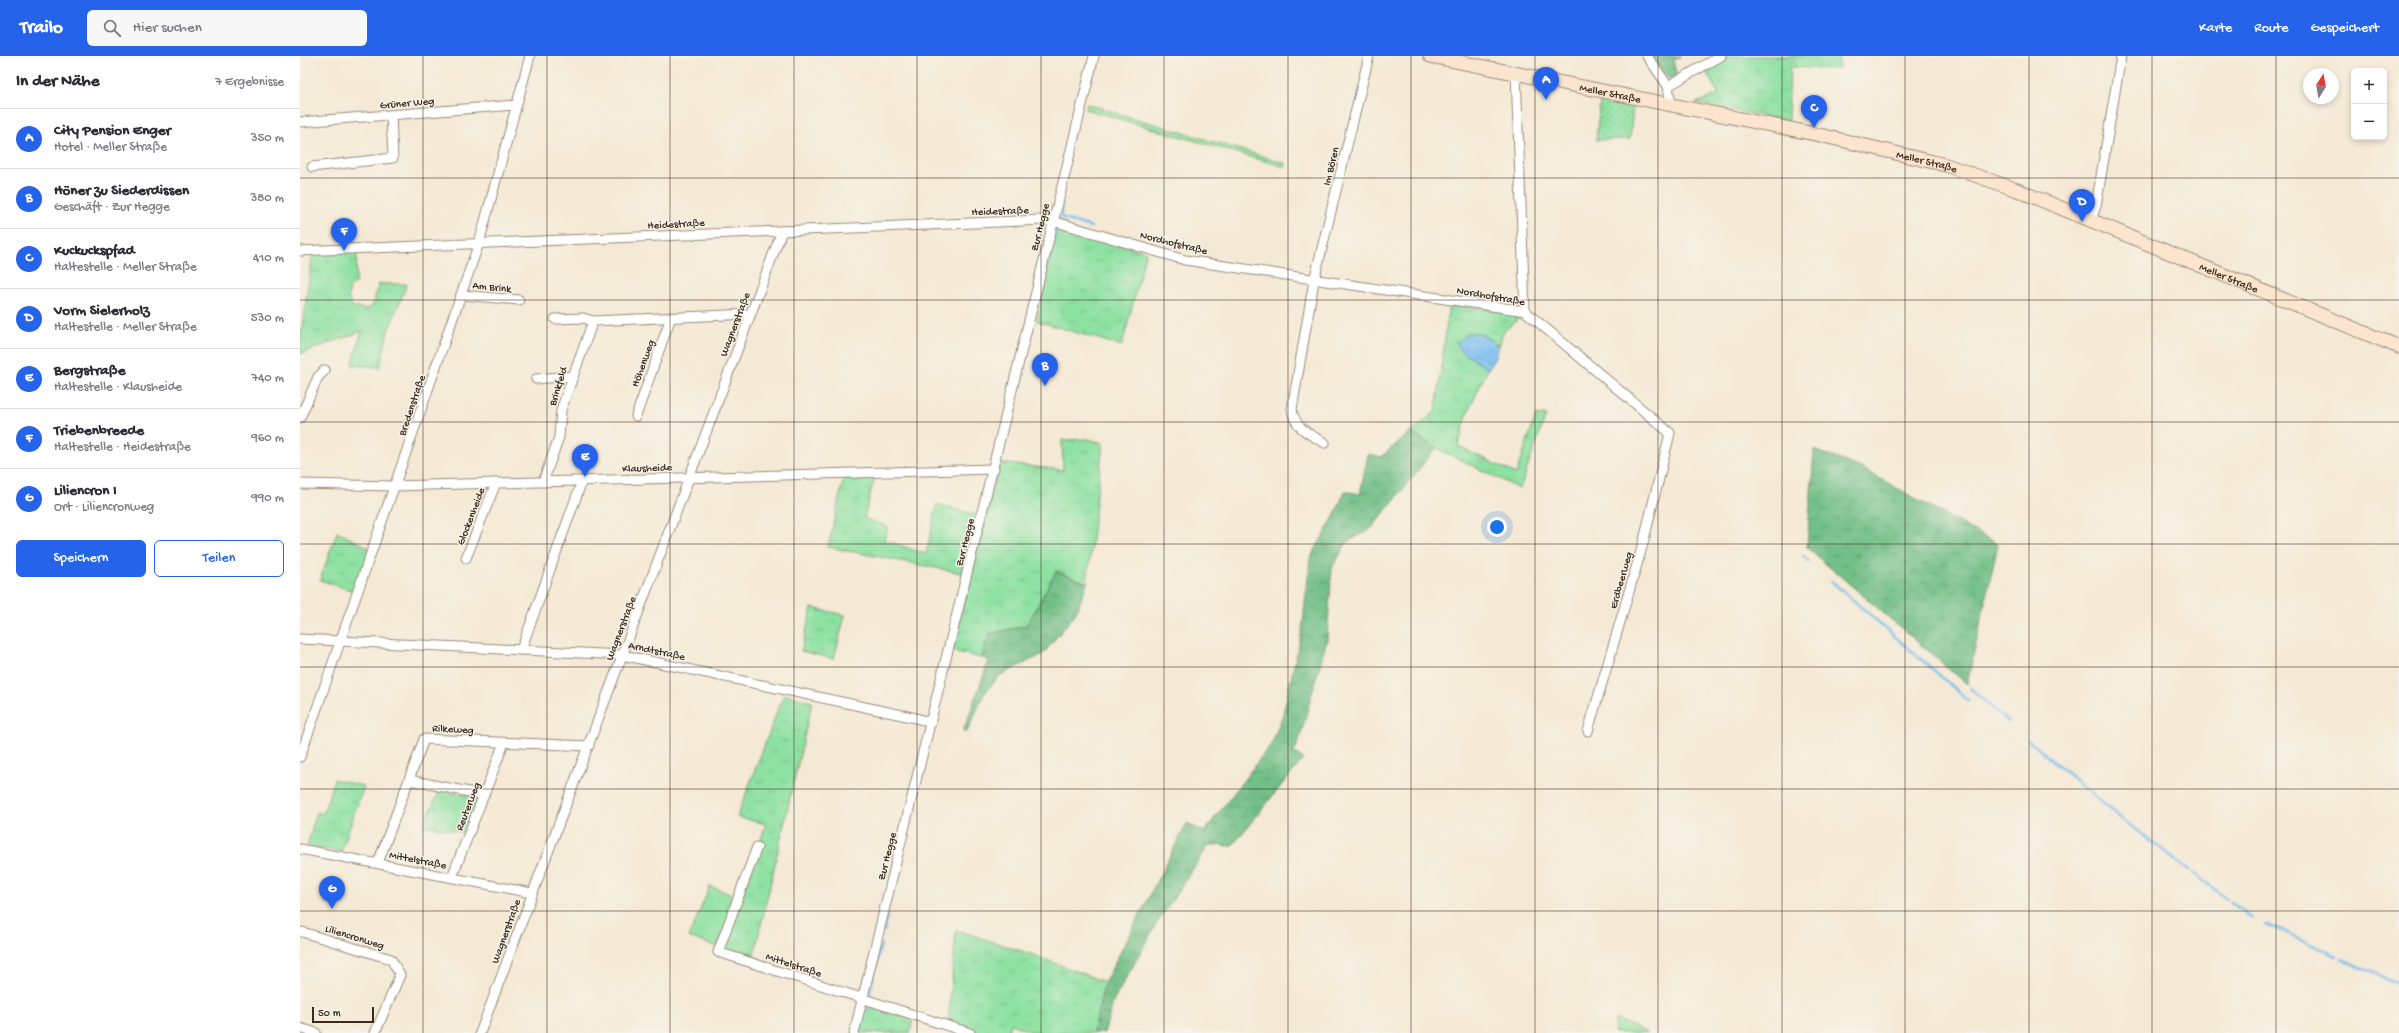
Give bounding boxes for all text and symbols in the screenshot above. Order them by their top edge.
search box [87,10,367,46]
text: Trailo [20,17,63,40]
icon: search [101,17,123,39]
text: Hier suchen [133,19,202,37]
text: Karte [2199,20,2232,37]
text: Route [2254,20,2288,37]
text: Gespeichert [2310,20,2379,37]
pin: A [1533,67,1559,100]
north arrow [2303,68,2339,104]
map controls [2351,68,2387,140]
button: + [2351,68,2387,104]
text: In der Nähe [16,72,99,92]
text: 7 Ergebnisse [215,75,284,90]
street label: Meller Straße [1578,82,1642,107]
pin: C [1801,95,1827,128]
street label: Grüner Weg [379,96,435,112]
button: − [2351,104,2387,140]
text: City Pension Enger [54,122,171,140]
text: A [25,131,33,146]
text: 350 m [251,131,284,146]
text: Hotel · Meller Straße [54,140,167,155]
street label: Im Bören [1321,145,1343,187]
street label: Meller Straße [1895,149,1959,177]
text: Höner zu Siederdissen [54,182,189,200]
pin: D [2069,189,2095,222]
text: B [26,191,32,206]
text: 380 m [250,191,284,206]
text: Geschäft · Zur Hegge [54,200,170,215]
street label: Zur Hegge [1029,202,1053,253]
street label: Heidestraße [971,205,1029,219]
street label: Heidestraße [647,217,705,232]
pin: F [331,218,357,251]
street label: Nordhofstraße [1139,229,1209,258]
text: Kuckuckspfad [54,242,135,260]
text: C [25,251,33,266]
text: 410 m [253,251,284,266]
text: Haltestelle · Meller Straße [54,260,197,275]
street label: Meller Straße [2197,262,2260,297]
street label: Am Brink [472,280,513,296]
street label: Nordhofstraße [1456,284,1526,309]
street label: Wagnerstraße [718,291,754,358]
text: Vorm Sielerholz [54,302,150,320]
text: D [25,311,33,326]
text: 530 m [251,311,284,326]
text: Haltestelle · Meller Straße [54,320,197,335]
street label: Höhenweg [630,338,658,389]
pin: B [1032,353,1058,386]
text: Bergstraße [54,362,125,380]
street label: Brinkfeld [546,364,571,408]
text: E [25,371,33,386]
text: 740 m [251,371,284,386]
street label: Bredenstraße [397,373,429,439]
text: Haltestelle · Klausheide [54,380,182,395]
text: Triebenbreede [54,422,144,440]
text: F [26,431,32,446]
text: 960 m [251,431,284,446]
text: Haltestelle · Heidestraße [54,440,191,455]
pin: E [572,444,598,477]
street label: Klausheide [622,462,673,476]
text: Liliencron I [54,482,117,500]
street label: Glockenheide [455,486,488,547]
text: G [25,491,33,506]
text: 990 m [251,491,284,506]
text: Ort · Liliencronweg [54,500,154,515]
street label: Zur Hegge [954,517,978,568]
your location [1487,517,1507,537]
button: Speichern [16,540,146,577]
button: Teilen [154,540,284,577]
street label: Erdbeerweg [1608,551,1636,610]
street label: Wagnerstraße [604,595,640,662]
street label: Arndtstraße [627,640,686,664]
street label: Rilkeweg [432,723,474,737]
street label: Reuterweg [454,781,484,833]
street label: Zur Hegge [876,831,900,882]
street label: Mittelstraße [388,850,448,872]
pin: G [319,876,345,909]
street label: Wagnerstraße [490,898,524,965]
street label: Liliencronweg [323,923,385,953]
street label: Mittelstraße [764,951,823,981]
scale bar [312,1005,374,1024]
text: 50 m [318,1008,340,1020]

